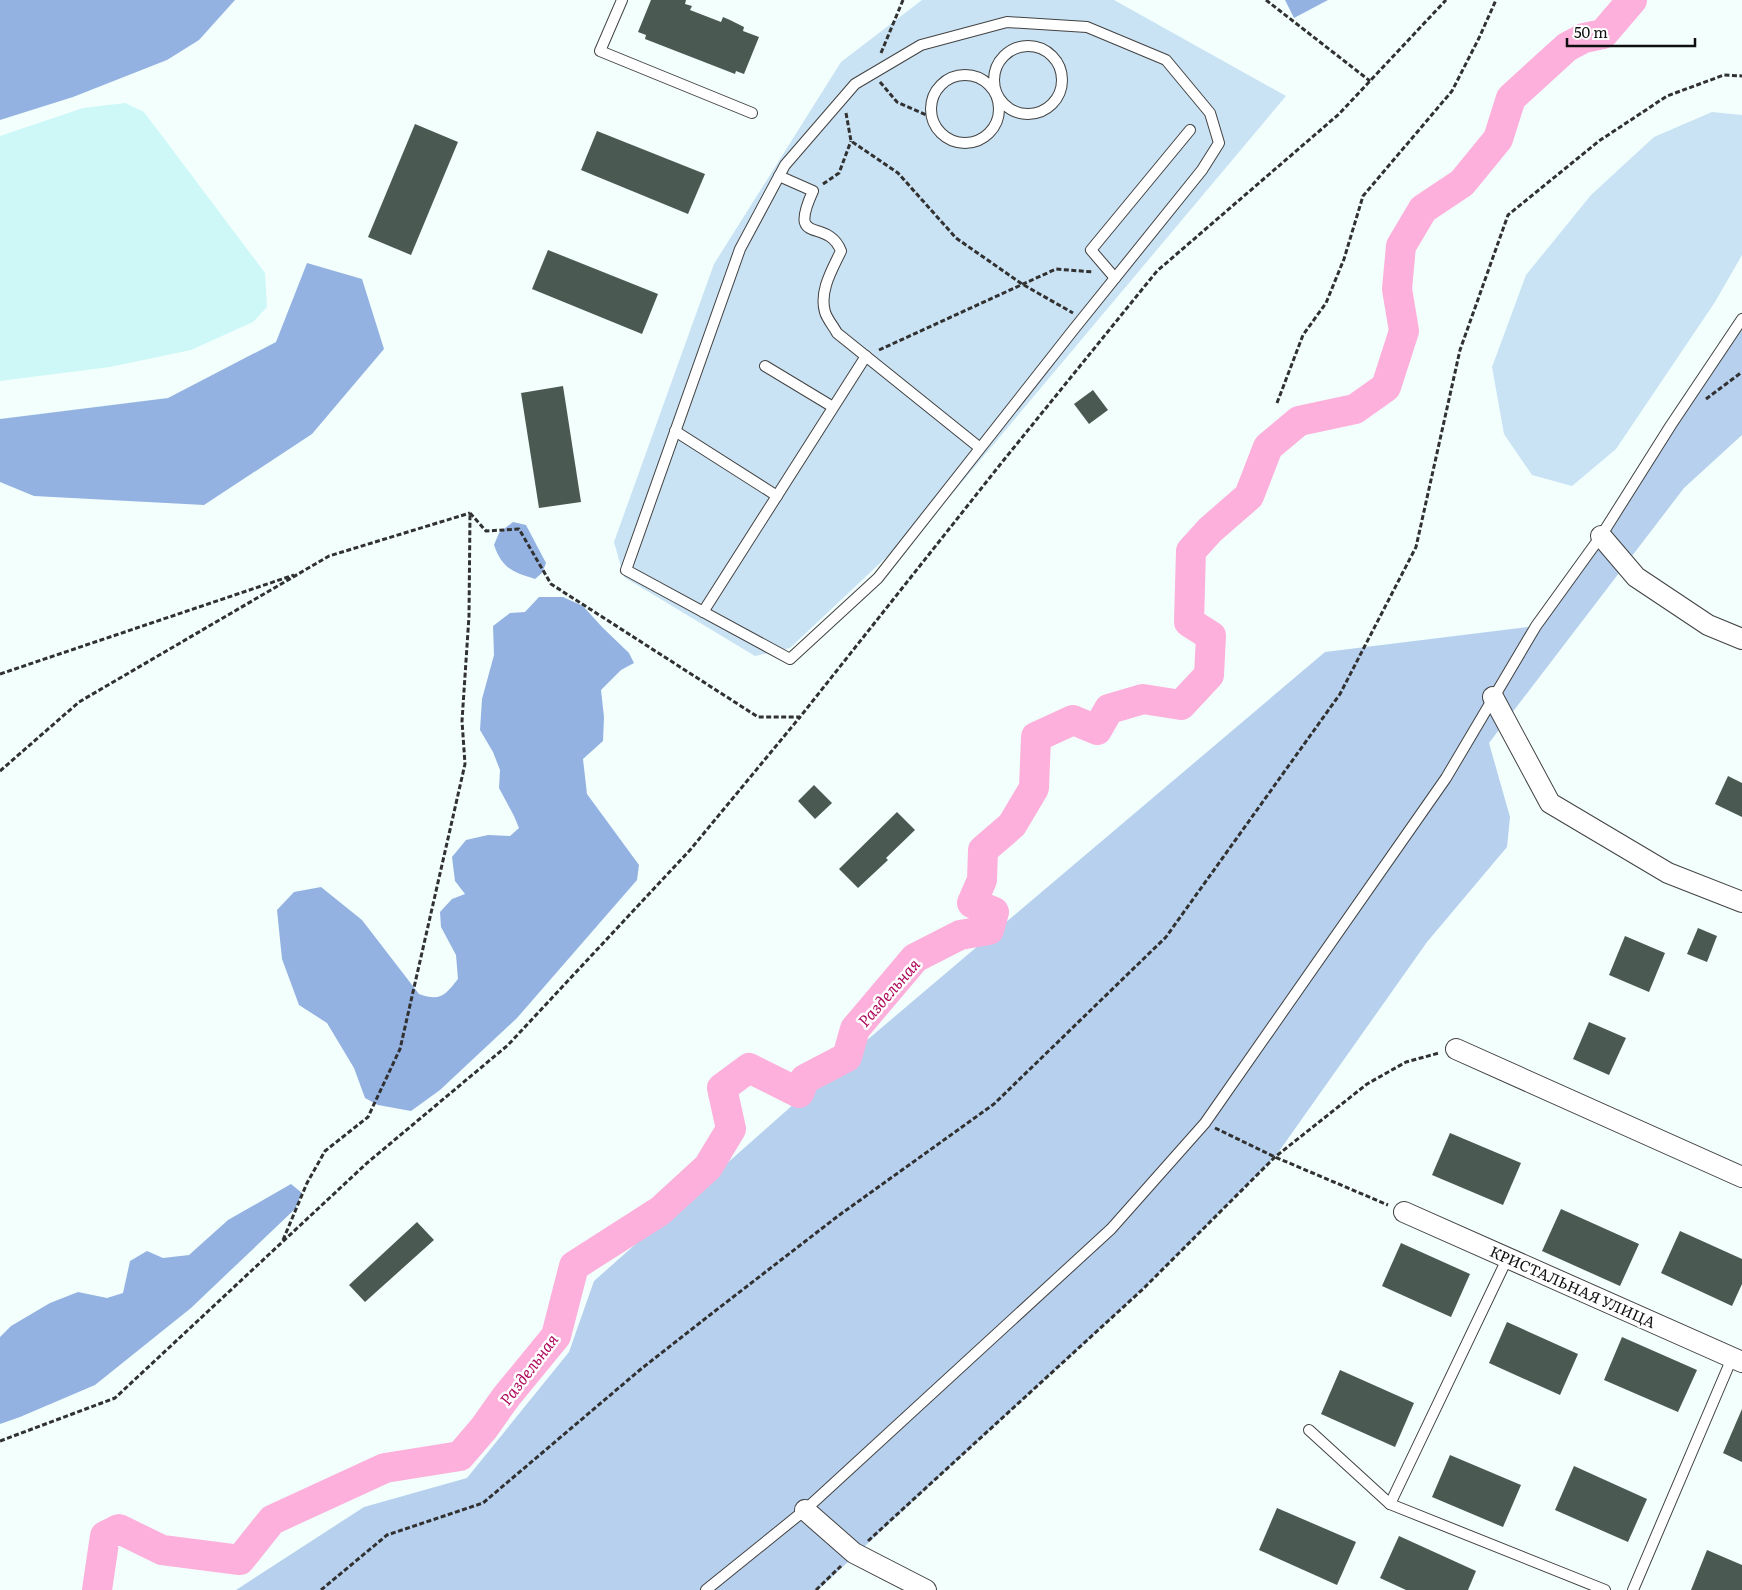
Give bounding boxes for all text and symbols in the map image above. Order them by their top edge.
scale bar [1567,15,1694,47]
text: 50 m [1574,20,1608,43]
water label: Раздельная [851,952,925,1032]
street label: КРИСТАЛЬНАЯ УЛИЦА [1486,1239,1660,1333]
water label: Раздельная [493,1328,563,1410]

